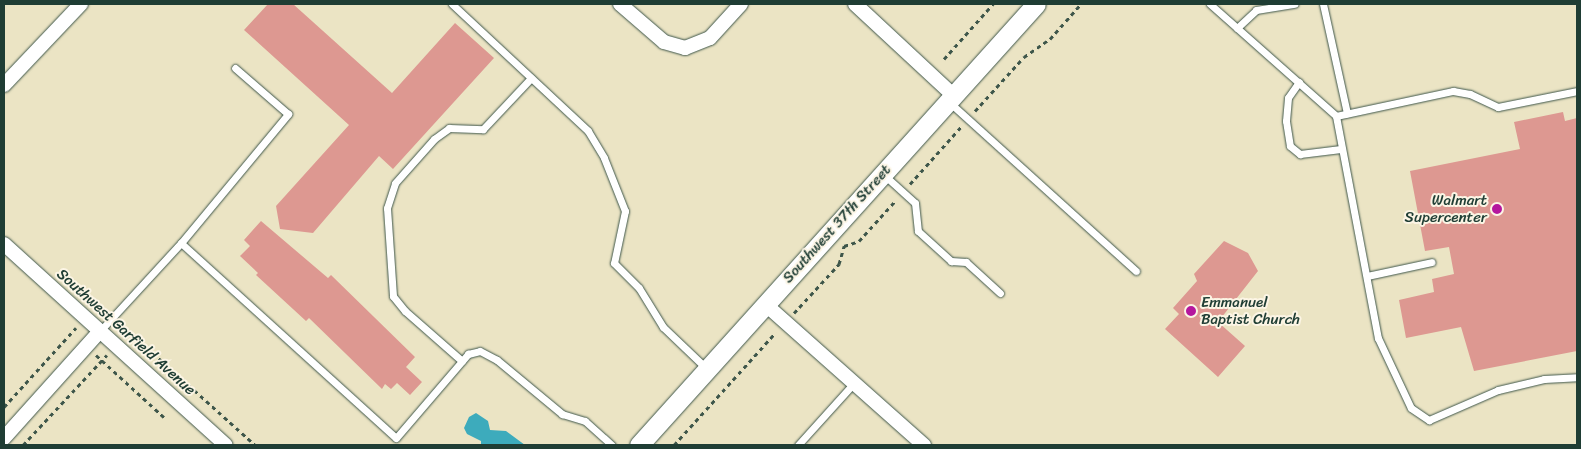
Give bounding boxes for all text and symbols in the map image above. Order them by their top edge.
street label: Southwest 37th Street [779,161,895,287]
place label: Walmart Supercenter [1405,191,1487,226]
marker: Walmart Supercenter [1491,203,1503,215]
street label: Southwest Garfield Avenue [53,265,199,399]
place label: Emmanuel Baptist Church [1201,293,1300,328]
marker: Emmanuel Baptist Church [1185,305,1197,317]

